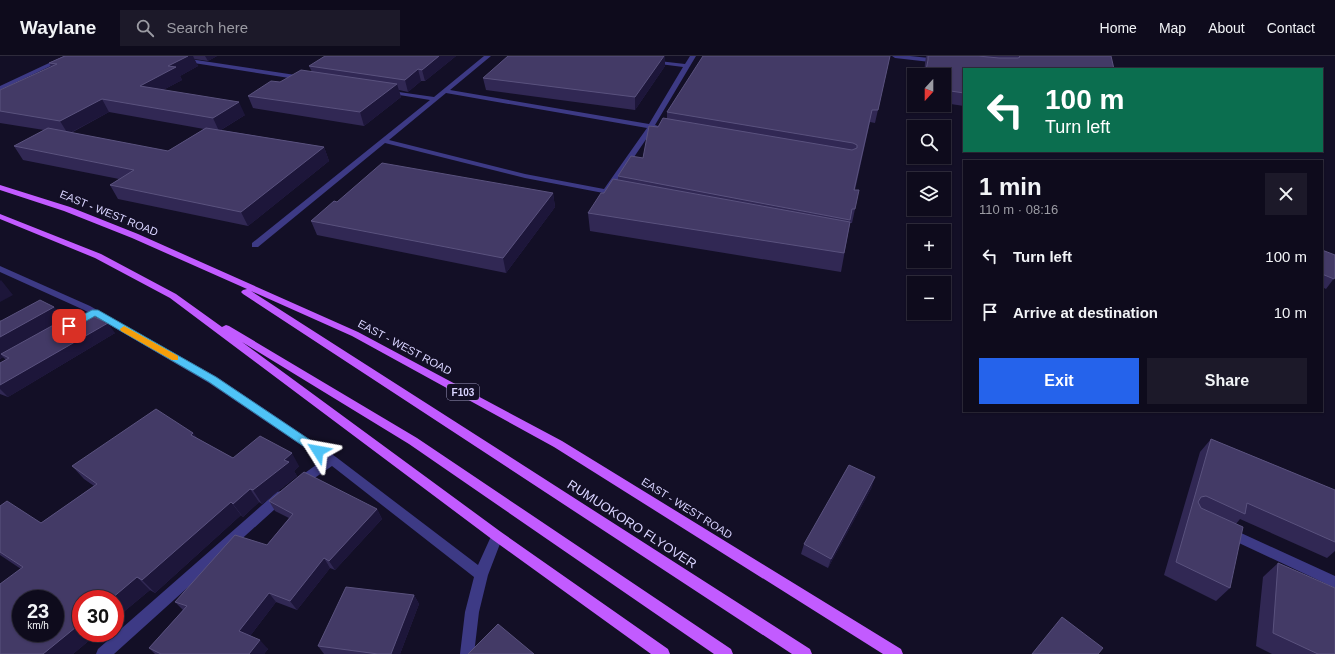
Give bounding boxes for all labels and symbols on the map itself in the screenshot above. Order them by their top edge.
north arrow [907,68,951,112]
street label: EAST - WEST ROAD [58,188,160,238]
pin [52,309,86,343]
street label: EAST - WEST ROAD [356,317,454,377]
road number: F103 [447,384,479,400]
position arrow [297,430,339,472]
street label: EAST - WEST ROAD [639,475,735,541]
street label: RUMUOKORO FLYOVER [565,477,699,571]
speed limit sign: 30 [72,590,124,642]

